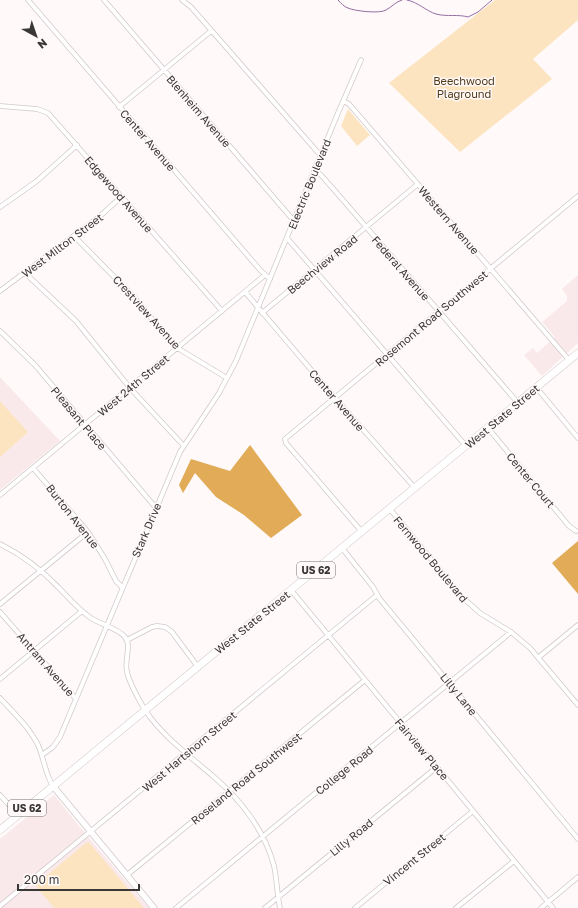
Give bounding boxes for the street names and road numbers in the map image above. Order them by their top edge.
street label: Blenheim Avenue [164,72,234,150]
street label: Center Avenue [118,107,178,173]
street label: Electric Boulevard [285,137,333,231]
street label: Edgewood Avenue [82,153,156,235]
street label: Western Avenue [416,183,482,257]
street label: West Milton Street [19,210,105,280]
street label: Beechview Road [284,232,360,296]
street label: Federal Avenue [369,233,433,303]
street label: Rosemont Road Southwest [372,267,490,369]
street label: Crestview Avenue [111,273,183,351]
street label: West 24th Street [95,351,171,419]
street label: Center Avenue [307,367,367,433]
street label: West State Street [462,381,542,451]
street label: Pleasant Place [49,384,109,452]
street label: Center Court [504,450,558,510]
street label: Burton Avenue [44,481,102,551]
street label: Stark Drive [129,501,163,559]
street label: Fernwood Boulevard [391,513,471,605]
road number: US 62 [297,562,335,578]
street label: West State Street [212,588,292,656]
street label: Antram Avenue [15,629,77,699]
street label: Lilly Lane [438,670,480,718]
street label: West Hartshorn Street [139,708,239,794]
street label: Fairview Place [392,716,452,782]
street label: Roseland Road Southwest [188,729,304,827]
street label: College Road [313,743,375,797]
road number: US 62 [8,800,46,816]
street label: Lilly Road [327,816,375,858]
street label: Vincent Street [380,830,448,888]

